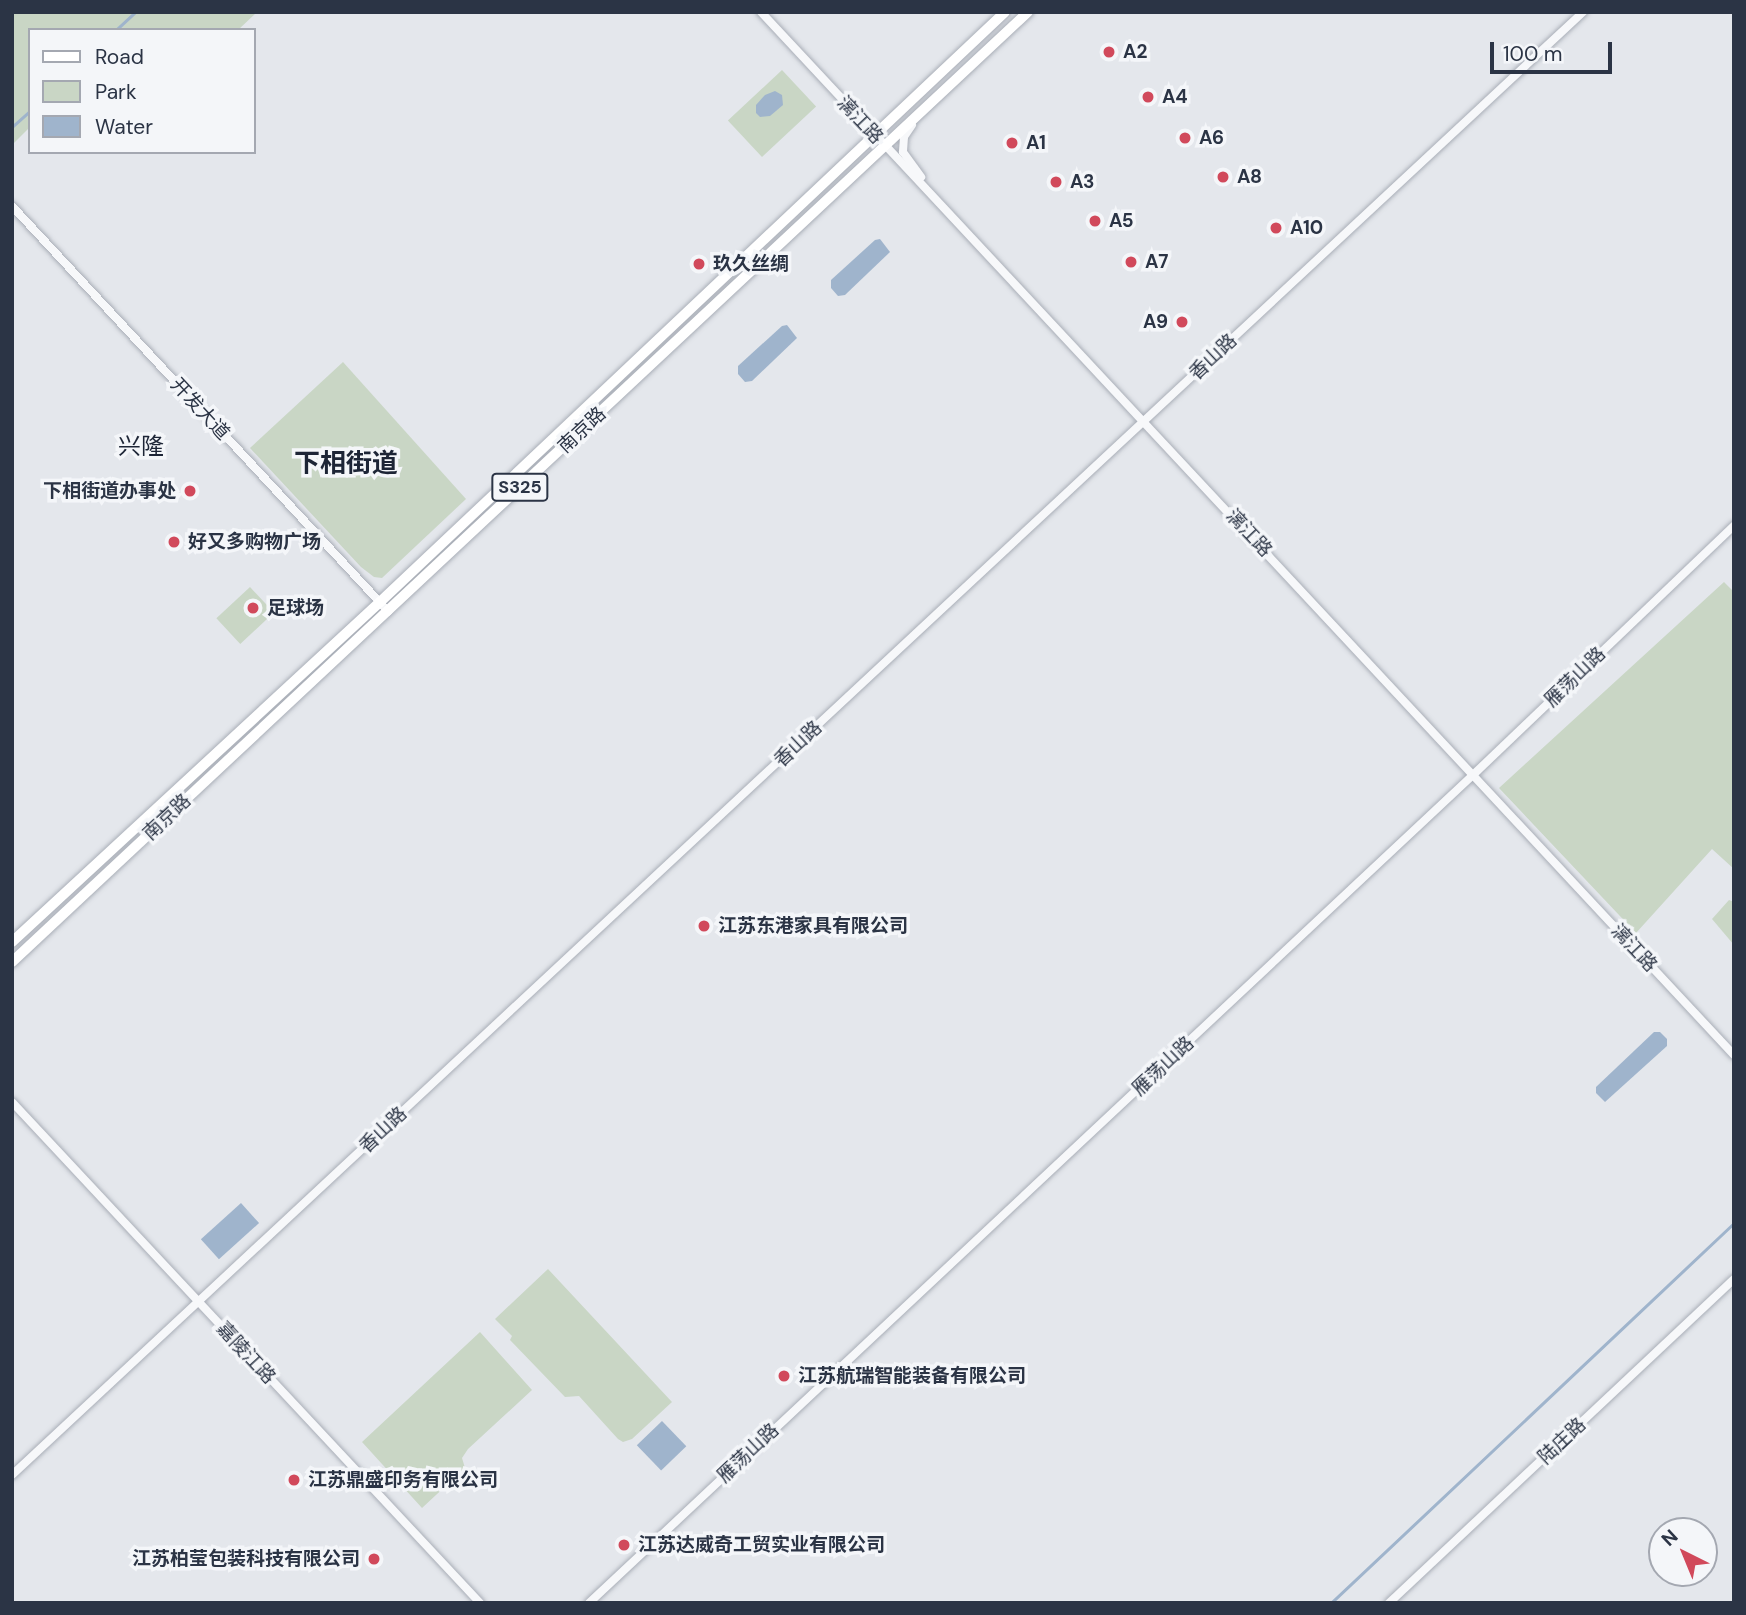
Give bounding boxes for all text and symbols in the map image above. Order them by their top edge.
legend [28,28,256,154]
scale bar [1494,28,1616,72]
text: 100 m [1503,40,1563,68]
place label: A2 [1123,41,1147,63]
text: Road [95,43,144,71]
marker: A2 [1101,44,1117,60]
text: Park [95,78,136,106]
place label: A4 [1162,86,1188,108]
marker: A4 [1140,89,1156,105]
street label: 漓江路 [832,91,888,149]
text: Water [95,113,153,141]
place label: A6 [1199,127,1224,149]
marker: A6 [1177,130,1193,146]
place label: A1 [1026,132,1046,154]
marker: A1 [1004,135,1020,151]
place label: A8 [1237,166,1262,188]
marker: A8 [1215,169,1231,185]
place label: A3 [1070,171,1095,193]
marker: A3 [1048,174,1064,190]
place label: A5 [1109,210,1134,232]
marker: A5 [1087,213,1103,229]
place label: A10 [1290,217,1323,239]
marker: A10 [1268,220,1284,236]
place label: A7 [1145,251,1168,273]
place label: 玖久丝绸 [713,253,789,275]
marker: A7 [1123,254,1139,270]
marker: 玖久丝绸 [691,256,707,272]
place label: A9 [1143,311,1168,333]
marker: A9 [1174,314,1190,330]
street label: 香山路 [1184,329,1242,385]
street label: 开发大道 [166,373,234,445]
street label: 南京路 [553,402,611,458]
district label: 兴隆 [118,432,164,460]
district label: 下相街道 [294,448,398,480]
road number: S325 [490,472,550,502]
place label: 下相街道办事处 [43,480,176,502]
marker: 下相街道办事处 [182,483,198,499]
street label: 漓江路 [1221,504,1277,562]
place label: 好又多购物广场 [188,531,321,553]
marker: 好又多购物广场 [166,534,182,550]
place label: 足球场 [267,597,324,619]
marker: 足球场 [245,600,261,616]
street label: 雁荡山路 [1540,642,1610,712]
street label: 香山路 [769,716,827,772]
street label: 南京路 [138,789,196,845]
place label: 江苏东港家具有限公司 [718,915,908,937]
marker: 江苏东港家具有限公司 [696,918,712,934]
street label: 漓江路 [1606,919,1662,977]
street label: 雁荡山路 [1127,1032,1199,1100]
street label: 香山路 [354,1102,412,1158]
street label: 嘉陵江路 [212,1317,280,1389]
place label: 江苏航瑞智能装备有限公司 [798,1365,1026,1387]
marker: 江苏航瑞智能装备有限公司 [776,1368,792,1384]
street label: 陆庄路 [1533,1413,1591,1469]
street label: 雁荡山路 [712,1419,784,1487]
place label: 江苏鼎盛印务有限公司 [308,1469,498,1491]
marker: 江苏鼎盛印务有限公司 [286,1472,302,1488]
north arrow [1648,1517,1718,1587]
text: N [1656,1524,1683,1552]
place label: 江苏达威奇工贸实业有限公司 [638,1534,885,1556]
marker: 江苏达威奇工贸实业有限公司 [616,1537,632,1553]
place label: 江苏柏莹包装科技有限公司 [132,1548,360,1570]
marker: 江苏柏莹包装科技有限公司 [366,1551,382,1567]

